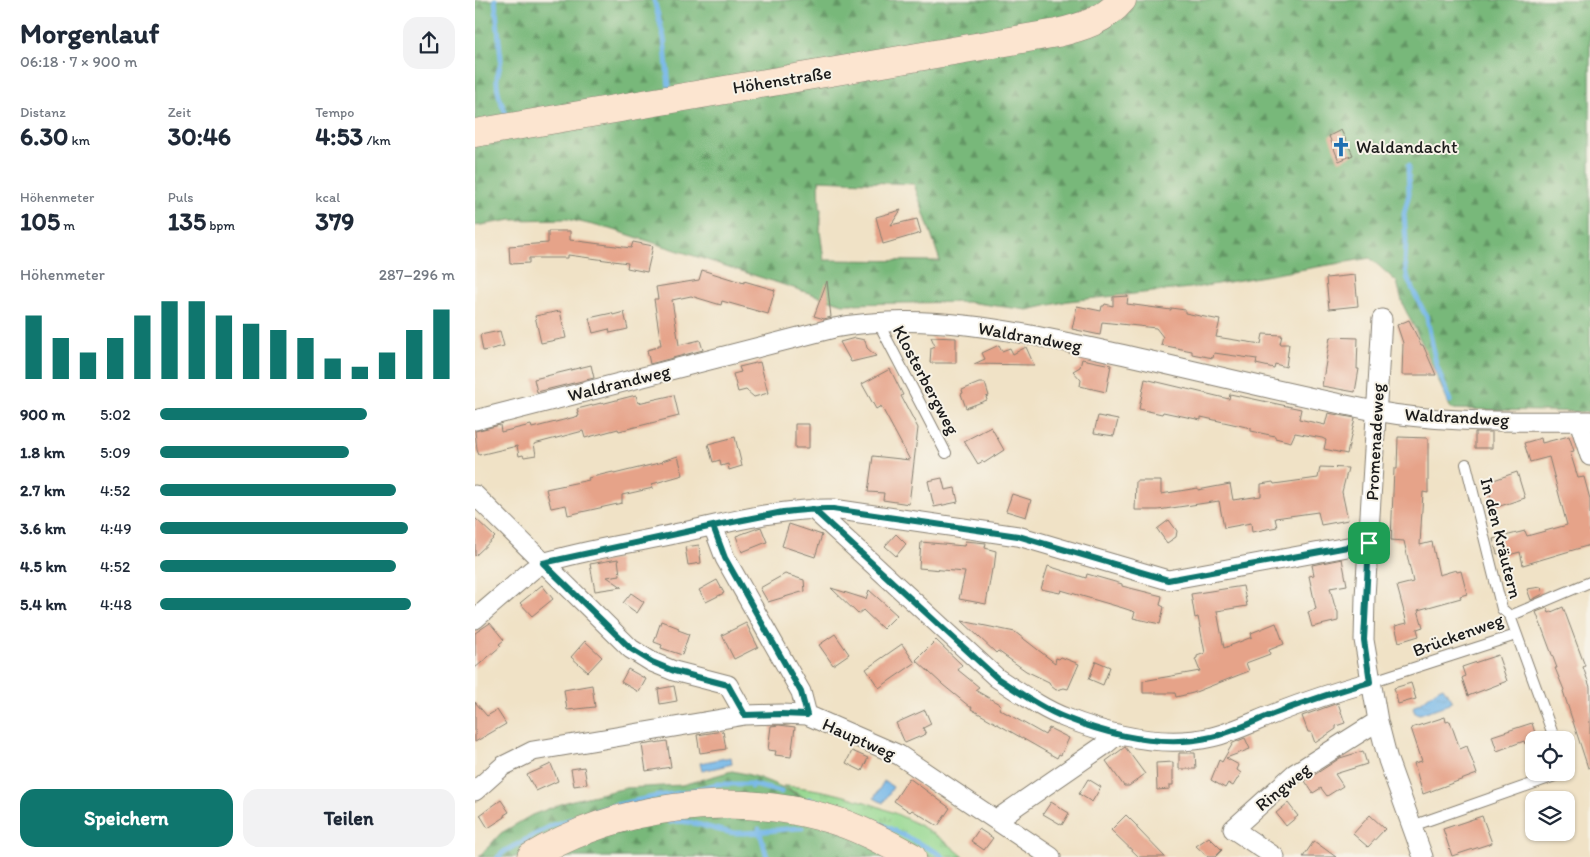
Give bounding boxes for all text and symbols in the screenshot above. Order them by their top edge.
text: Morgenlauf [20,16,159,50]
button: share [403,17,455,69]
text: 06:18 · 7 × 900 m [20,52,138,71]
street label: Höhenstraße [731,61,833,99]
text: Distanz [20,104,66,121]
text: Zeit [168,104,191,121]
text: Tempo [315,104,354,121]
text: 6.30 [20,121,68,151]
text: 30:46 [168,121,231,151]
text: 4:53 [315,121,363,151]
text: km [68,132,90,149]
text: /km [363,132,391,149]
church icon: Waldandacht [1330,136,1352,158]
place label: Waldandacht [1356,136,1458,158]
text: Höhenmeter [20,189,94,206]
text: Puls [168,189,194,206]
text: kcal [315,189,340,206]
text: 105 [20,206,60,236]
text: 135 [168,206,206,236]
text: 379 [315,206,354,236]
text: m [60,217,75,234]
text: bpm [206,217,235,234]
text: Höhenmeter [20,265,105,284]
text: 287–296 m [379,265,455,284]
street label: Waldrandweg [976,317,1084,357]
street label: Klosterbergweg [888,322,964,439]
street label: Waldrandweg [565,359,673,406]
street label: Promenadeweg [1361,382,1389,501]
street label: Waldrandweg [1404,403,1511,431]
text: 900 m [20,405,65,424]
text: 5:02 [100,405,131,424]
text: 1.8 km [20,443,65,462]
text: 5:09 [100,443,131,462]
street label: In den Kräutern [1475,475,1527,601]
text: 2.7 km [20,481,65,500]
text: 4:52 [100,481,130,500]
text: 3.6 km [20,519,66,538]
text: 4:49 [100,519,132,538]
pin [1348,522,1390,564]
icon: arrive [1355,529,1383,557]
text: 4.5 km [20,557,67,576]
text: 4:52 [100,557,130,576]
text: 5.4 km [20,595,67,614]
text: 4:48 [100,595,132,614]
street label: Brückenweg [1410,608,1507,662]
street label: Hauptweg [819,713,900,765]
map controls [1525,731,1575,841]
button: locate [1525,731,1575,781]
street label: Ringweg [1251,758,1316,816]
button: Speichern [20,789,233,847]
button: Teilen [243,789,455,847]
button: layers [1525,791,1575,841]

